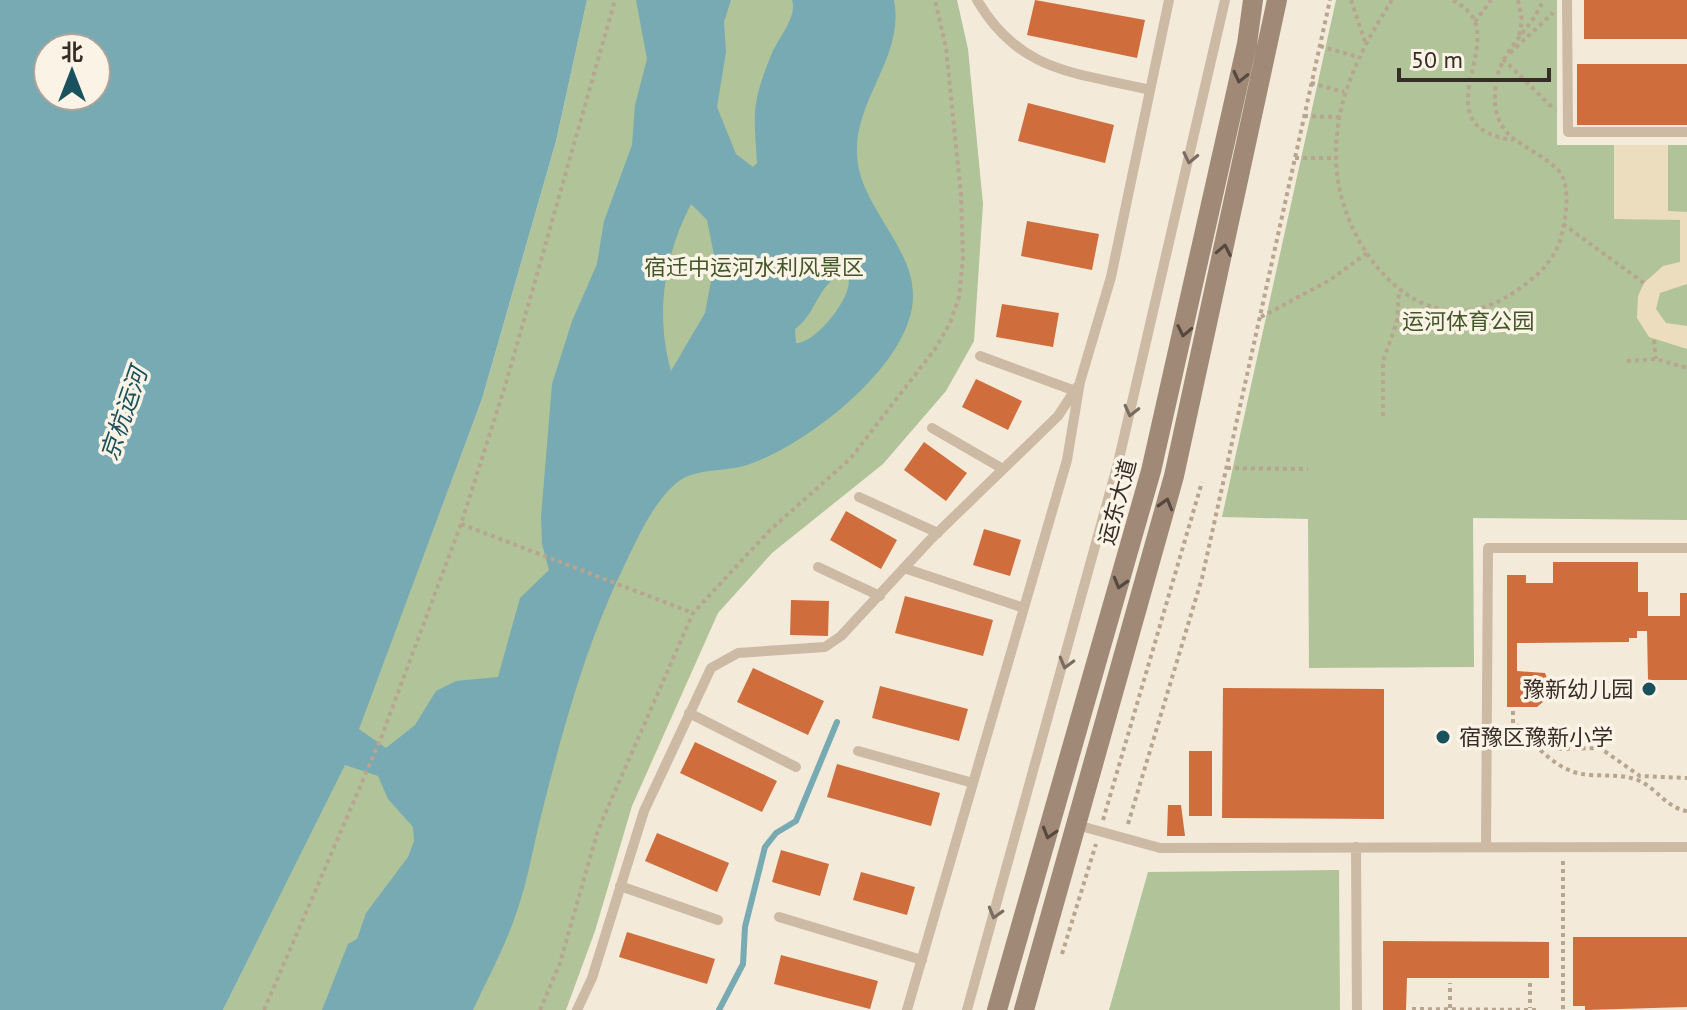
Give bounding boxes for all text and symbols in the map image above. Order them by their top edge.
north arrow [32,32,112,112]
scale bar [1399,32,1549,82]
text: 北 [61,38,83,66]
text: 50 m [1411,44,1463,75]
one-way arrow [1232,69,1249,83]
one-way arrow [1182,151,1199,165]
one-way arrow [1214,243,1231,257]
park label: 宿迁中运河水利风景区 [644,253,864,281]
park label: 运河体育公园 [1402,307,1534,335]
one-way arrow [1176,324,1193,337]
water label: 京杭运河 [93,360,155,464]
one-way arrow [1123,404,1140,418]
street label: 运东大道 [1092,456,1142,548]
one-way arrow [1157,497,1174,511]
one-way arrow [1113,575,1129,589]
one-way arrow [1058,655,1075,669]
place label: 豫新幼儿园 [1523,675,1633,703]
marker: 豫新幼儿园 [1640,680,1658,698]
place label: 宿豫区豫新小学 [1459,723,1613,751]
marker: 宿豫区豫新小学 [1434,728,1452,746]
one-way arrow [1042,825,1058,839]
one-way arrow [988,906,1004,919]

